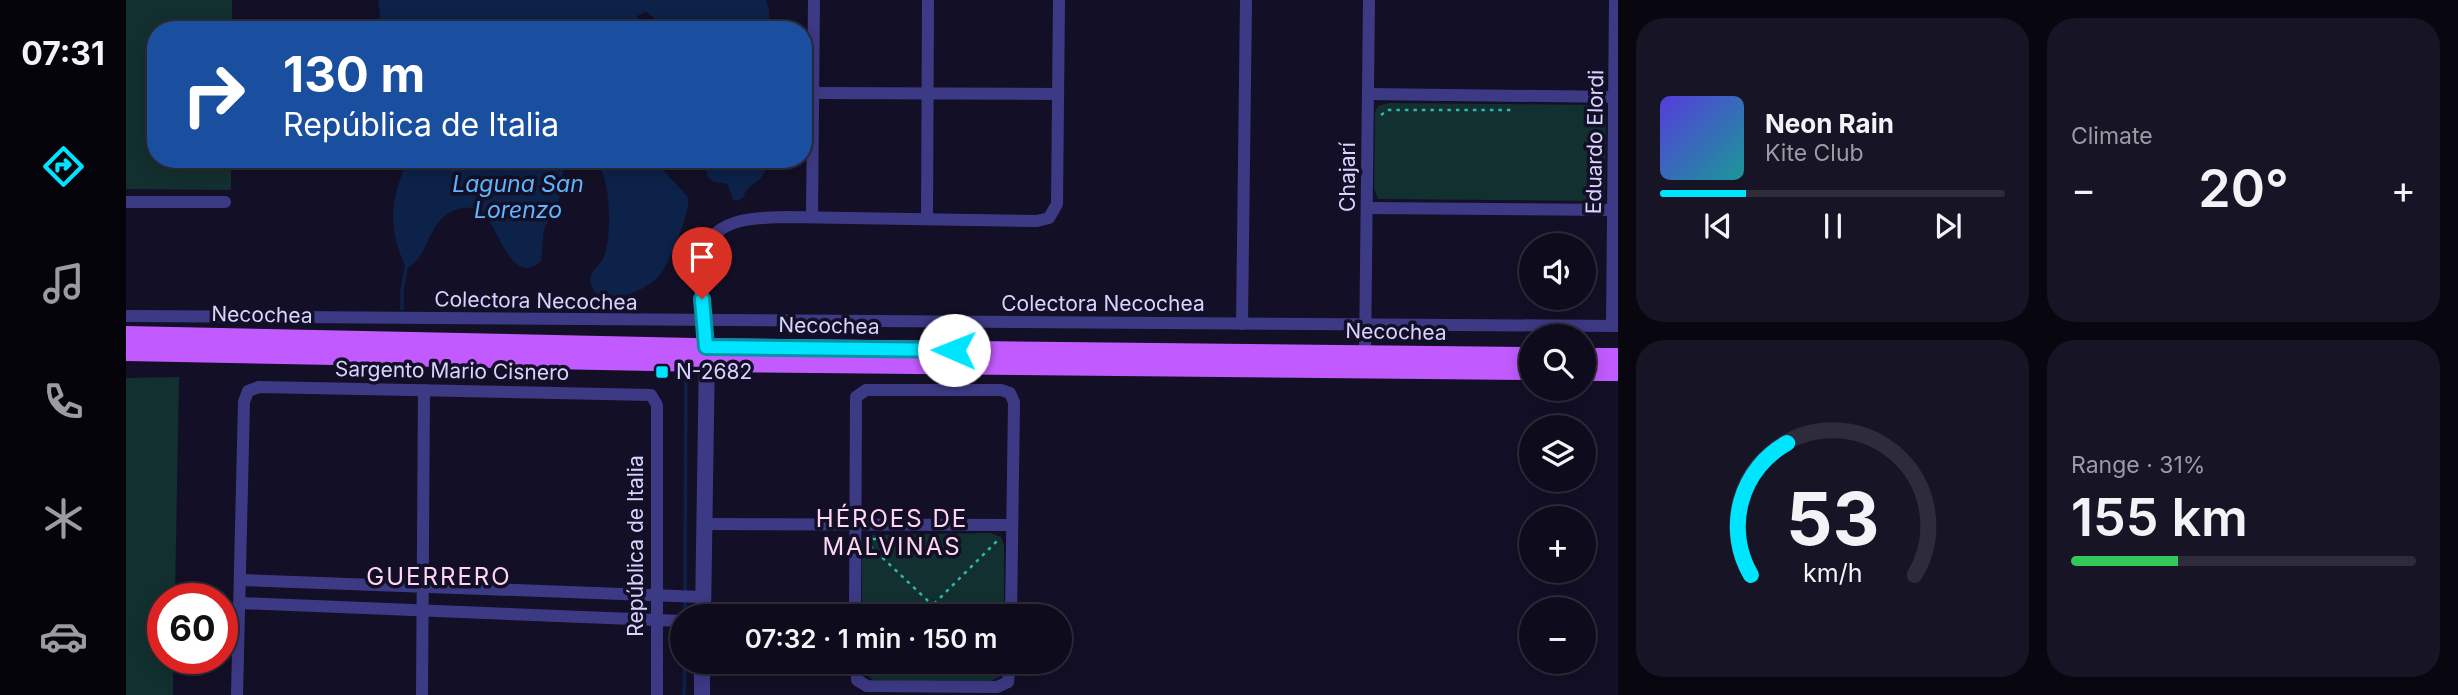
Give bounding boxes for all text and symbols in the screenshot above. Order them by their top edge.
text: 07:31 [21,34,105,73]
text: 130 m [283,45,425,104]
icon: right [168,49,259,140]
street label: Eduardo Elordi [1581,70,1608,214]
text: República de Italia [283,105,559,144]
text: Neon Rain [1765,108,1894,139]
text: Climate [2071,122,2153,150]
text: Kite Club [1765,139,1864,167]
street label: Chajarí [1335,141,1360,212]
icon: directions [39,142,88,191]
text: 20° [2198,157,2289,220]
text: − [2071,166,2096,212]
text: + [2391,166,2416,212]
water label: Laguna San Lorenzo [452,170,584,224]
icon: previous [1699,207,1737,245]
icon: pause [1814,207,1852,245]
icon: next [1929,207,1967,245]
pin [672,227,732,299]
map controls [1519,233,1596,674]
button: sound [1519,233,1596,310]
icon: arrive [683,238,721,276]
icon: music [39,259,88,308]
street label: Colectora Necochea [434,286,638,315]
street label: Colectora Necochea [1001,291,1205,316]
street label: Necochea [211,301,313,328]
street label: Necochea [778,312,880,339]
position arrow [917,313,991,387]
street label: Necochea [1345,318,1447,345]
button: search [1519,324,1596,401]
street label: Sargento Mario Cisnero [335,356,569,385]
place label: N-2682 [676,359,752,384]
marker: N-2682 [654,364,670,380]
icon: phone [39,377,88,426]
button: layers [1519,415,1596,492]
text: Range · 31% [2071,451,2205,479]
street label: República de Italia [623,455,648,637]
text: 53 [1786,474,1879,563]
text: 155 km [2071,486,2248,549]
icon: climate [39,494,88,543]
district label: HÉROES DE MALVINAS [816,503,968,561]
button: + [1519,506,1596,583]
text: km/h [1803,557,1862,587]
district label: GUERRERO [366,562,512,591]
speed limit sign: 60 [147,583,238,674]
button: − [1519,597,1596,674]
icon: car [39,612,88,661]
text: 07:32 · 1 min · 150 m [745,623,997,654]

